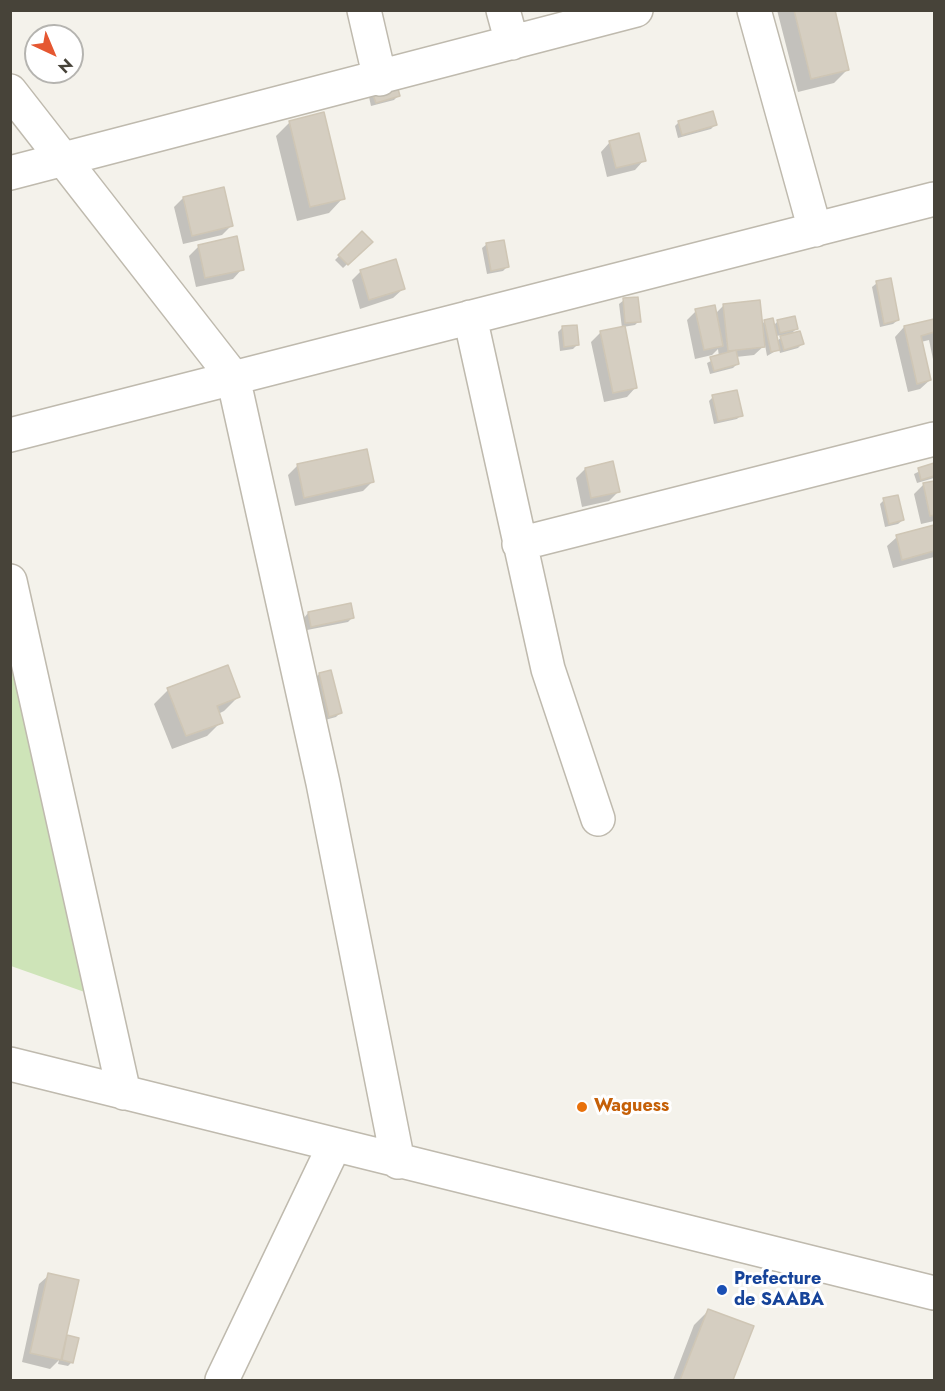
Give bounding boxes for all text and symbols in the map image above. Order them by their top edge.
north arrow [24,24,84,84]
text: N [53,53,78,79]
place label: Waguess [594,1096,669,1118]
marker: Waguess [575,1100,589,1114]
place label: Prefecture de SAABA [734,1269,824,1312]
marker: Prefecture de SAABA [715,1283,729,1297]

